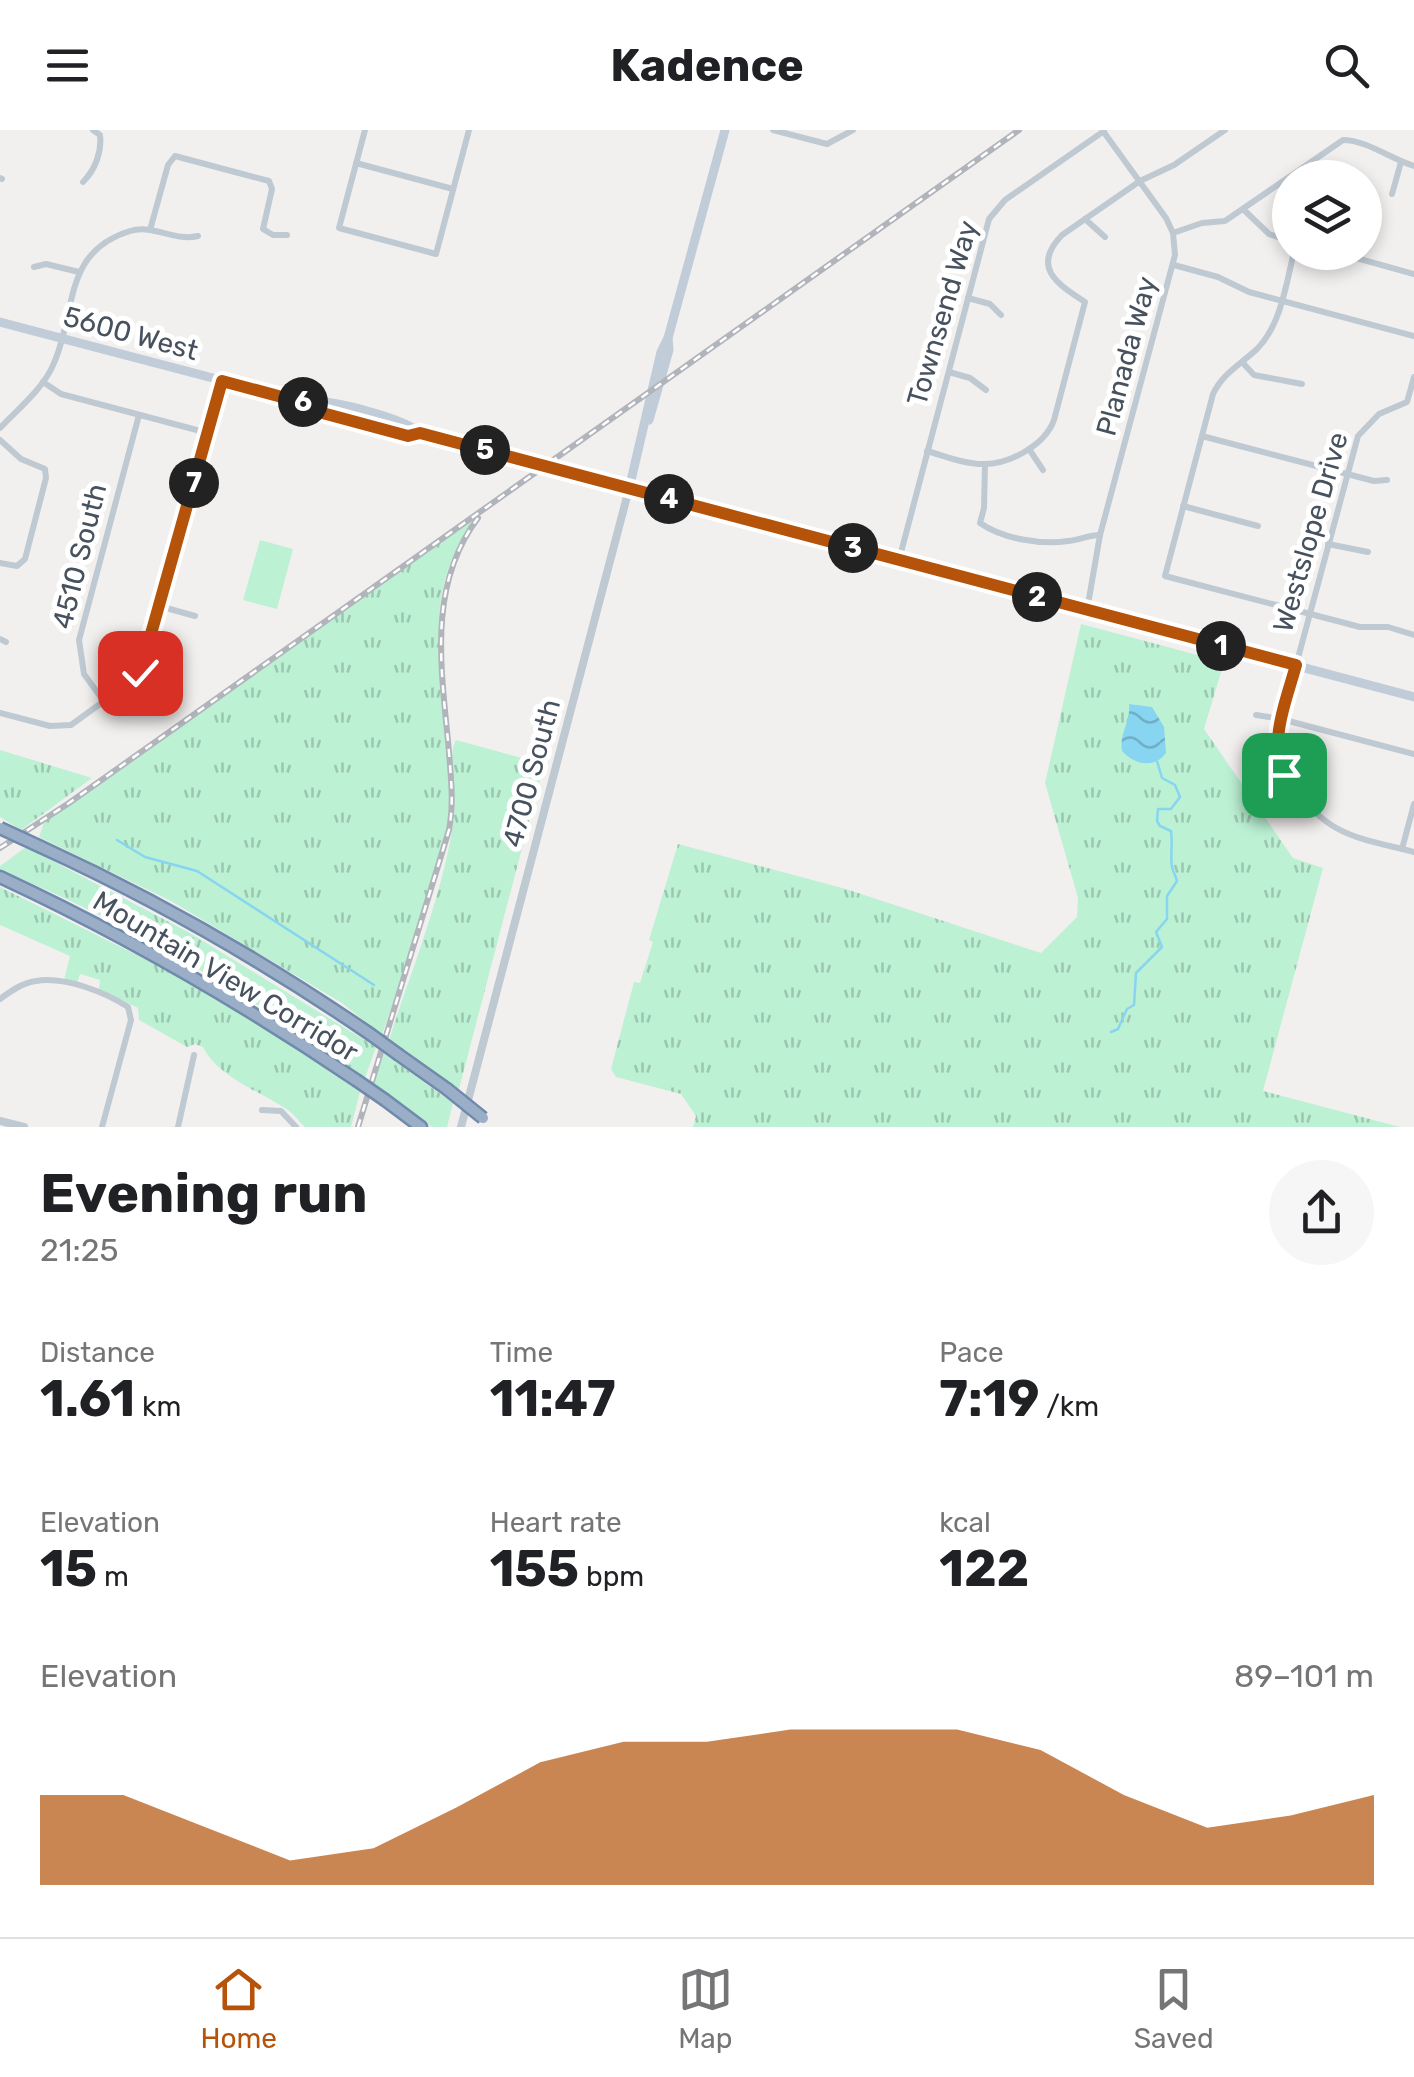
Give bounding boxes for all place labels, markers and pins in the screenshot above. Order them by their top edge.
pin: 6 [278,377,328,427]
pin: 5 [460,425,510,475]
pin: 7 [169,458,219,508]
pin: 4 [644,474,694,524]
pin: 3 [828,523,878,573]
pin: 2 [1012,572,1062,622]
pin: 1 [1196,621,1246,671]
pin [98,631,183,716]
pin [1242,733,1327,818]

